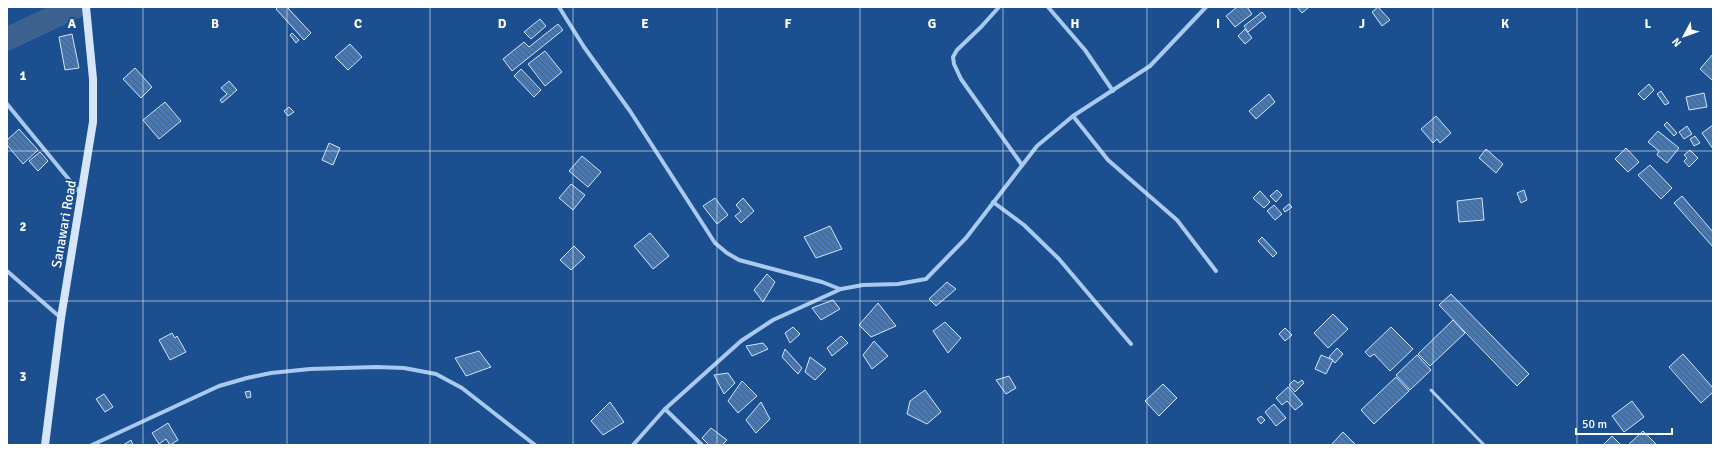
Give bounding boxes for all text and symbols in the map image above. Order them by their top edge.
text: A [68,16,77,32]
text: B [211,16,219,32]
text: C [354,16,362,32]
text: D [498,16,507,32]
text: E [641,16,649,32]
text: F [785,16,792,32]
text: G [928,16,936,32]
text: H [1071,16,1079,32]
text: I [1216,16,1220,32]
text: J [1359,16,1365,32]
text: K [1501,16,1509,32]
text: L [1645,16,1652,32]
north arrow [1664,16,1704,56]
text: N [1669,35,1684,49]
text: 1 [19,68,27,84]
street label: Sanawari Road [48,179,80,269]
text: 2 [19,219,27,235]
text: 3 [19,369,27,385]
scale bar [1576,410,1672,436]
text: 50 m [1582,417,1607,432]

